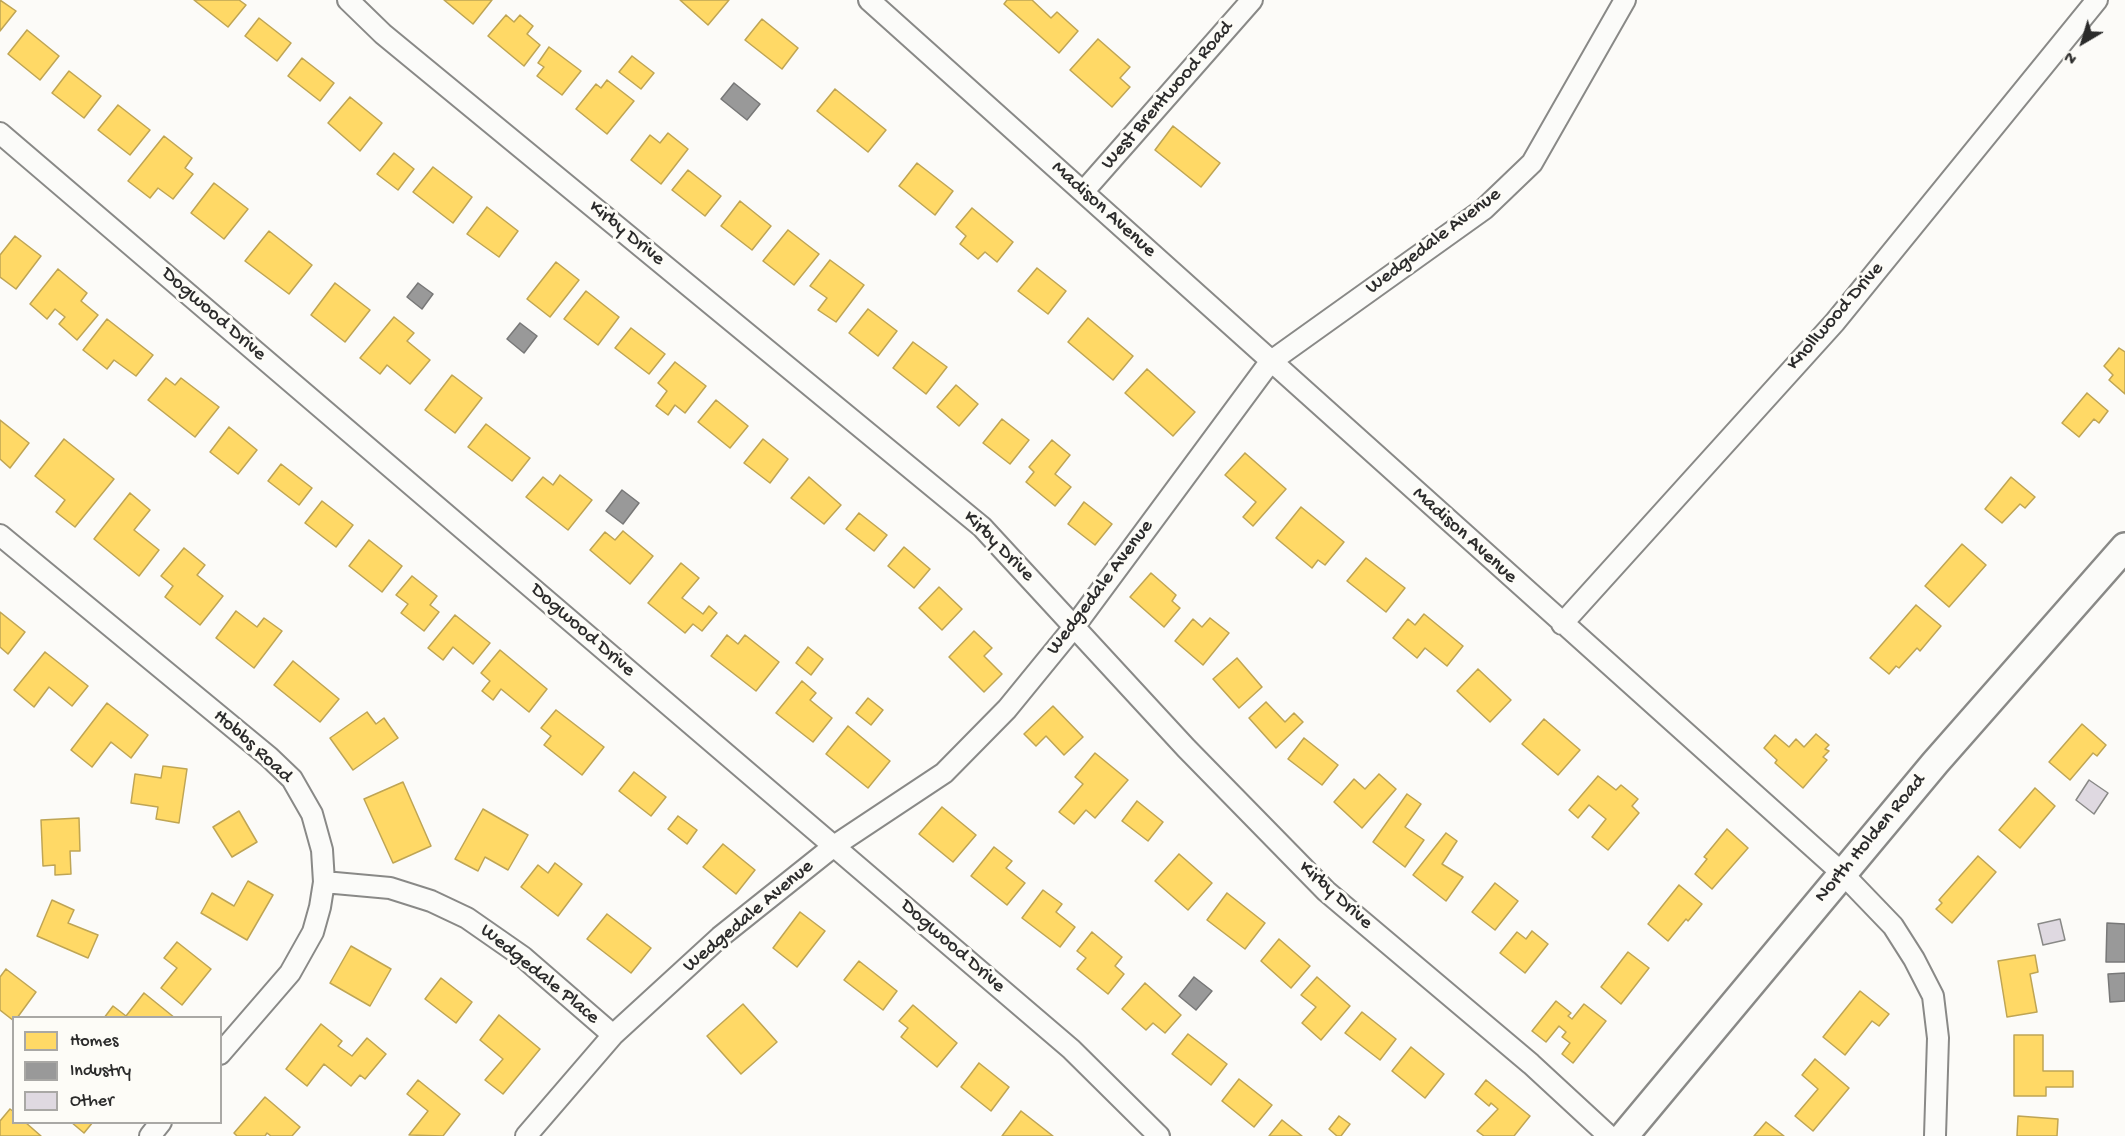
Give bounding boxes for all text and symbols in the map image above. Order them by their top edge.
north arrow [2053,12,2113,72]
street label: West Brentwood Road [1097,17,1239,175]
text: N [2062,46,2082,67]
street label: Madison Avenue [1045,157,1161,263]
street label: Wedgedale Avenue [1362,183,1506,301]
street label: Kirby Drive [583,196,669,272]
street label: Knollwood Drive [1782,258,1890,376]
street label: Dogwood Drive [156,263,270,367]
street label: Madison Avenue [1406,483,1522,589]
street label: Kirby Drive [957,506,1039,588]
street label: Wedgedale Avenue [1042,516,1160,660]
street label: Dogwood Drive [525,579,639,683]
street label: Hobbs Road [207,705,297,789]
street label: North Holden Road [1810,770,1932,908]
street label: Wedgedale Avenue [679,855,819,979]
street label: Kirby Drive [1293,857,1377,935]
street label: Dogwood Drive [895,895,1009,999]
street label: Wedgedale Place [474,920,604,1030]
legend [12,1016,222,1124]
text: Homes [70,1031,118,1052]
text: Industry [70,1061,131,1082]
text: Other [70,1091,114,1112]

